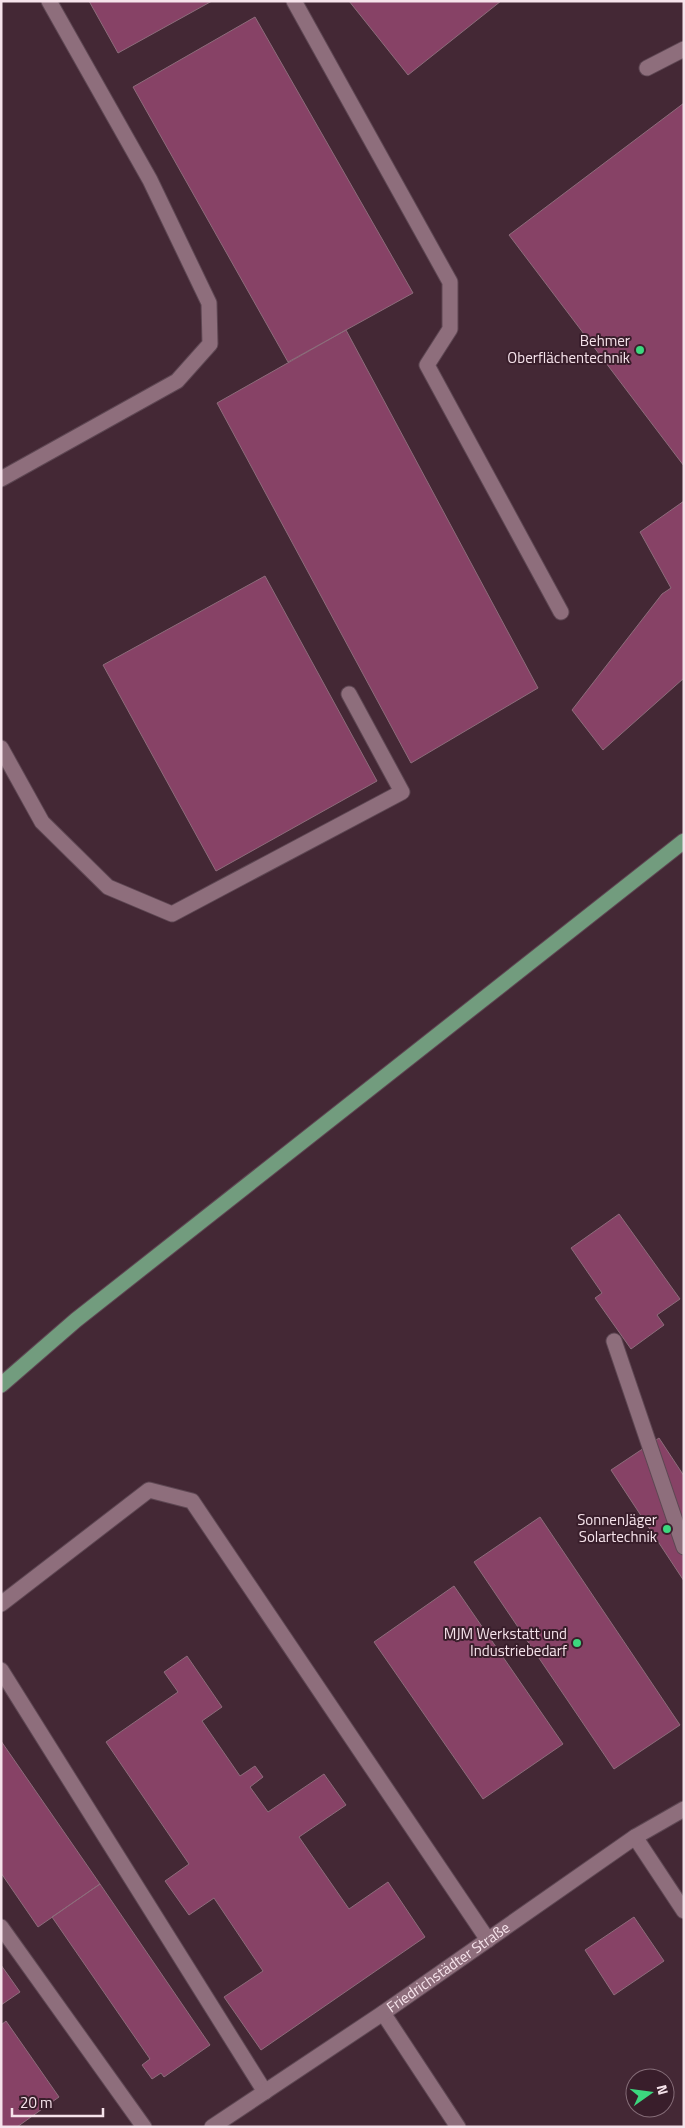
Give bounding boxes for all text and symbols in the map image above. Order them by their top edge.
place label: Behmer Oberflächentechnik [507,329,630,369]
marker: Behmer Oberflächentechnik [634,344,646,356]
place label: SonnenJäger Solartechnik [577,1508,657,1548]
marker: SonnenJäger Solartechnik [661,1523,673,1535]
place label: MJM Werkstatt und Industriebedarf [444,1622,567,1662]
marker: MJM Werkstatt und Industriebedarf [571,1637,583,1649]
street label: Friedrichstädter Straße [381,1916,514,2018]
north arrow [625,2068,675,2118]
text: N [652,2082,674,2097]
scale bar [12,2086,104,2118]
text: 20 m [20,2091,53,2114]

